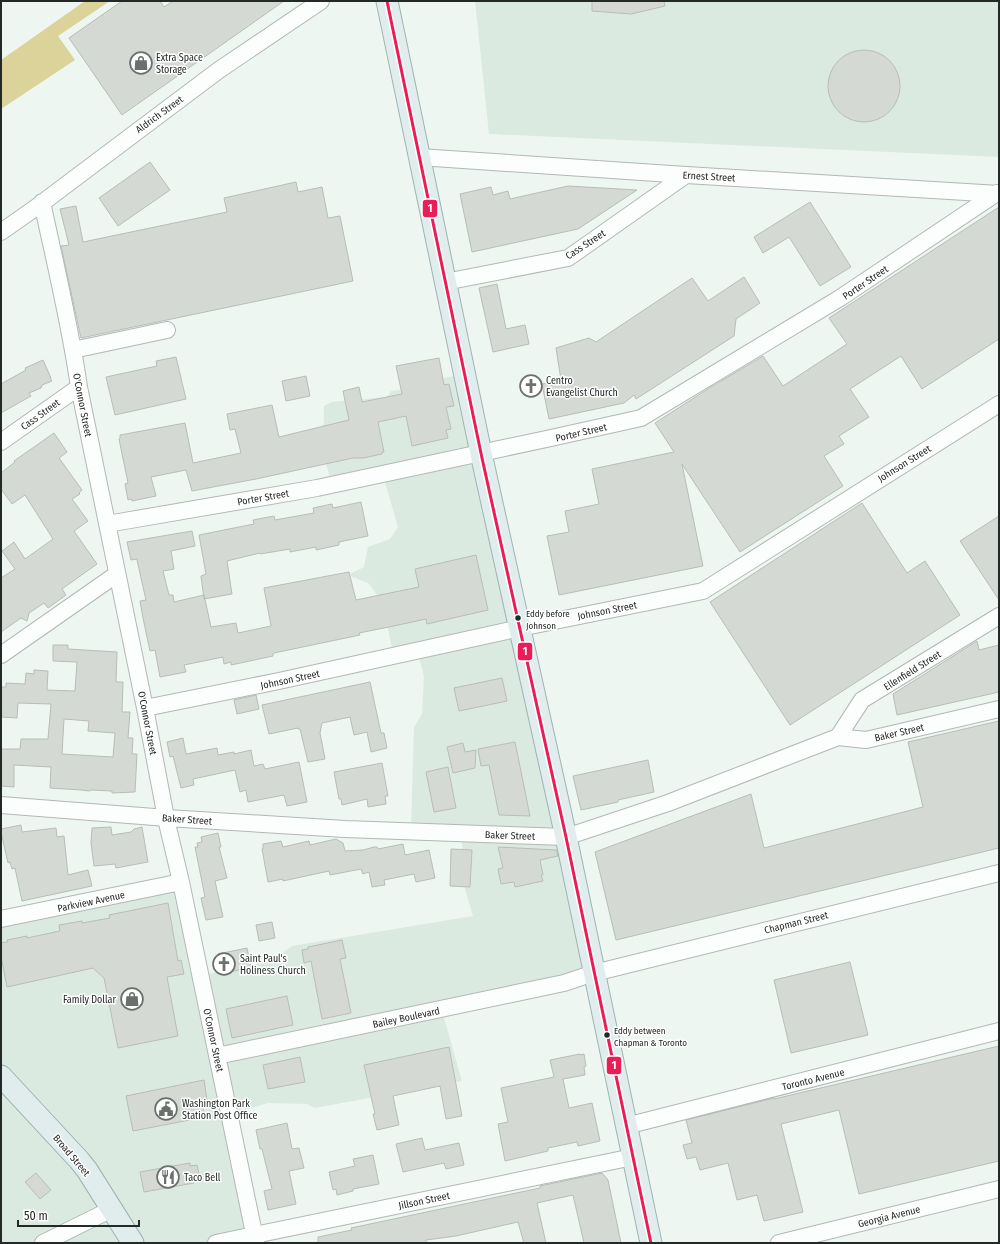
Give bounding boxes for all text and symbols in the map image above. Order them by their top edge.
shop icon: Extra Space Storage [128,50,154,76]
place label: Extra Space Storage [156,52,203,76]
street label: Aldrich Street [134,93,186,136]
street label: Ernest Street [682,170,736,184]
line badge: 1 [422,199,438,218]
text: 1 [428,202,432,215]
street label: Cass Street [563,227,608,262]
street label: Porter Street [841,263,891,302]
street label: O'Connor Street [70,372,94,439]
church icon: Centro Evangelist Church [518,373,544,399]
place label: Centro Evangelist Church [546,375,618,399]
street label: Cass Street [19,396,63,433]
street label: Porter Street [554,421,609,445]
street label: Johnson Street [876,442,934,485]
street label: Porter Street [236,487,291,508]
street label: Johnson Street [576,599,639,623]
place label: Eddy before Johnson [526,609,570,631]
marker: Eddy before Johnson [513,613,523,623]
line badge: 1 [517,642,533,661]
text: 1 [523,645,527,658]
street label: Ellenfield Street [882,648,944,693]
street label: Johnson Street [259,668,322,692]
street label: O'Connor Street [135,690,159,757]
street label: Baker Street [873,721,926,744]
street label: Baker Street [161,812,213,828]
street label: Baker Street [485,829,536,843]
street label: Parkview Avenue [56,889,126,915]
street label: Chapman Street [763,909,830,937]
church icon: Saint Paul's Holiness Church [211,951,237,977]
place label: Saint Paul's Holiness Church [240,953,306,977]
shop icon: Family Dollar [119,986,145,1012]
place label: Family Dollar [63,994,117,1006]
street label: Bailey Boulevard [371,1005,441,1031]
street label: O'Connor Street [200,1007,226,1074]
place label: Eddy between Chapman & Toronto [614,1026,687,1048]
marker: Eddy between Chapman & Toronto [602,1030,612,1040]
line badge: 1 [606,1056,622,1075]
text: 1 [612,1059,616,1072]
street label: Toronto Avenue [781,1066,846,1094]
public building icon: Washington Park Station Post Office [153,1096,179,1122]
place label: Washington Park Station Post Office [182,1098,257,1122]
street label: Broad Street [50,1132,93,1180]
restaurant icon: Taco Bell [155,1164,181,1190]
place label: Taco Bell [184,1172,221,1184]
street label: Jillson Street [397,1190,452,1212]
scale bar [18,1202,139,1228]
street label: Georgia Avenue [857,1203,922,1231]
text: 50 m [24,1209,48,1223]

